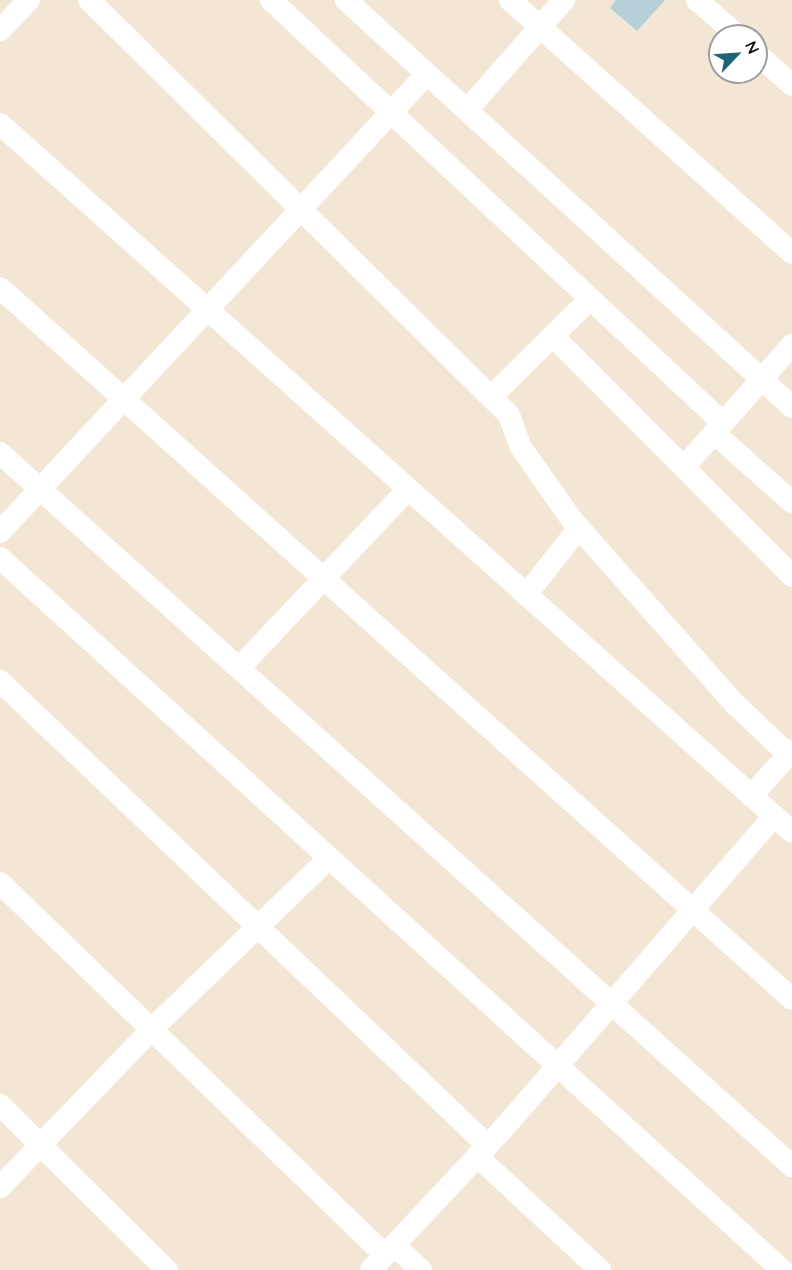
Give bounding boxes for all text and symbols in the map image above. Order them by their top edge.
north arrow [708,24,768,84]
text: N [741,38,764,57]

